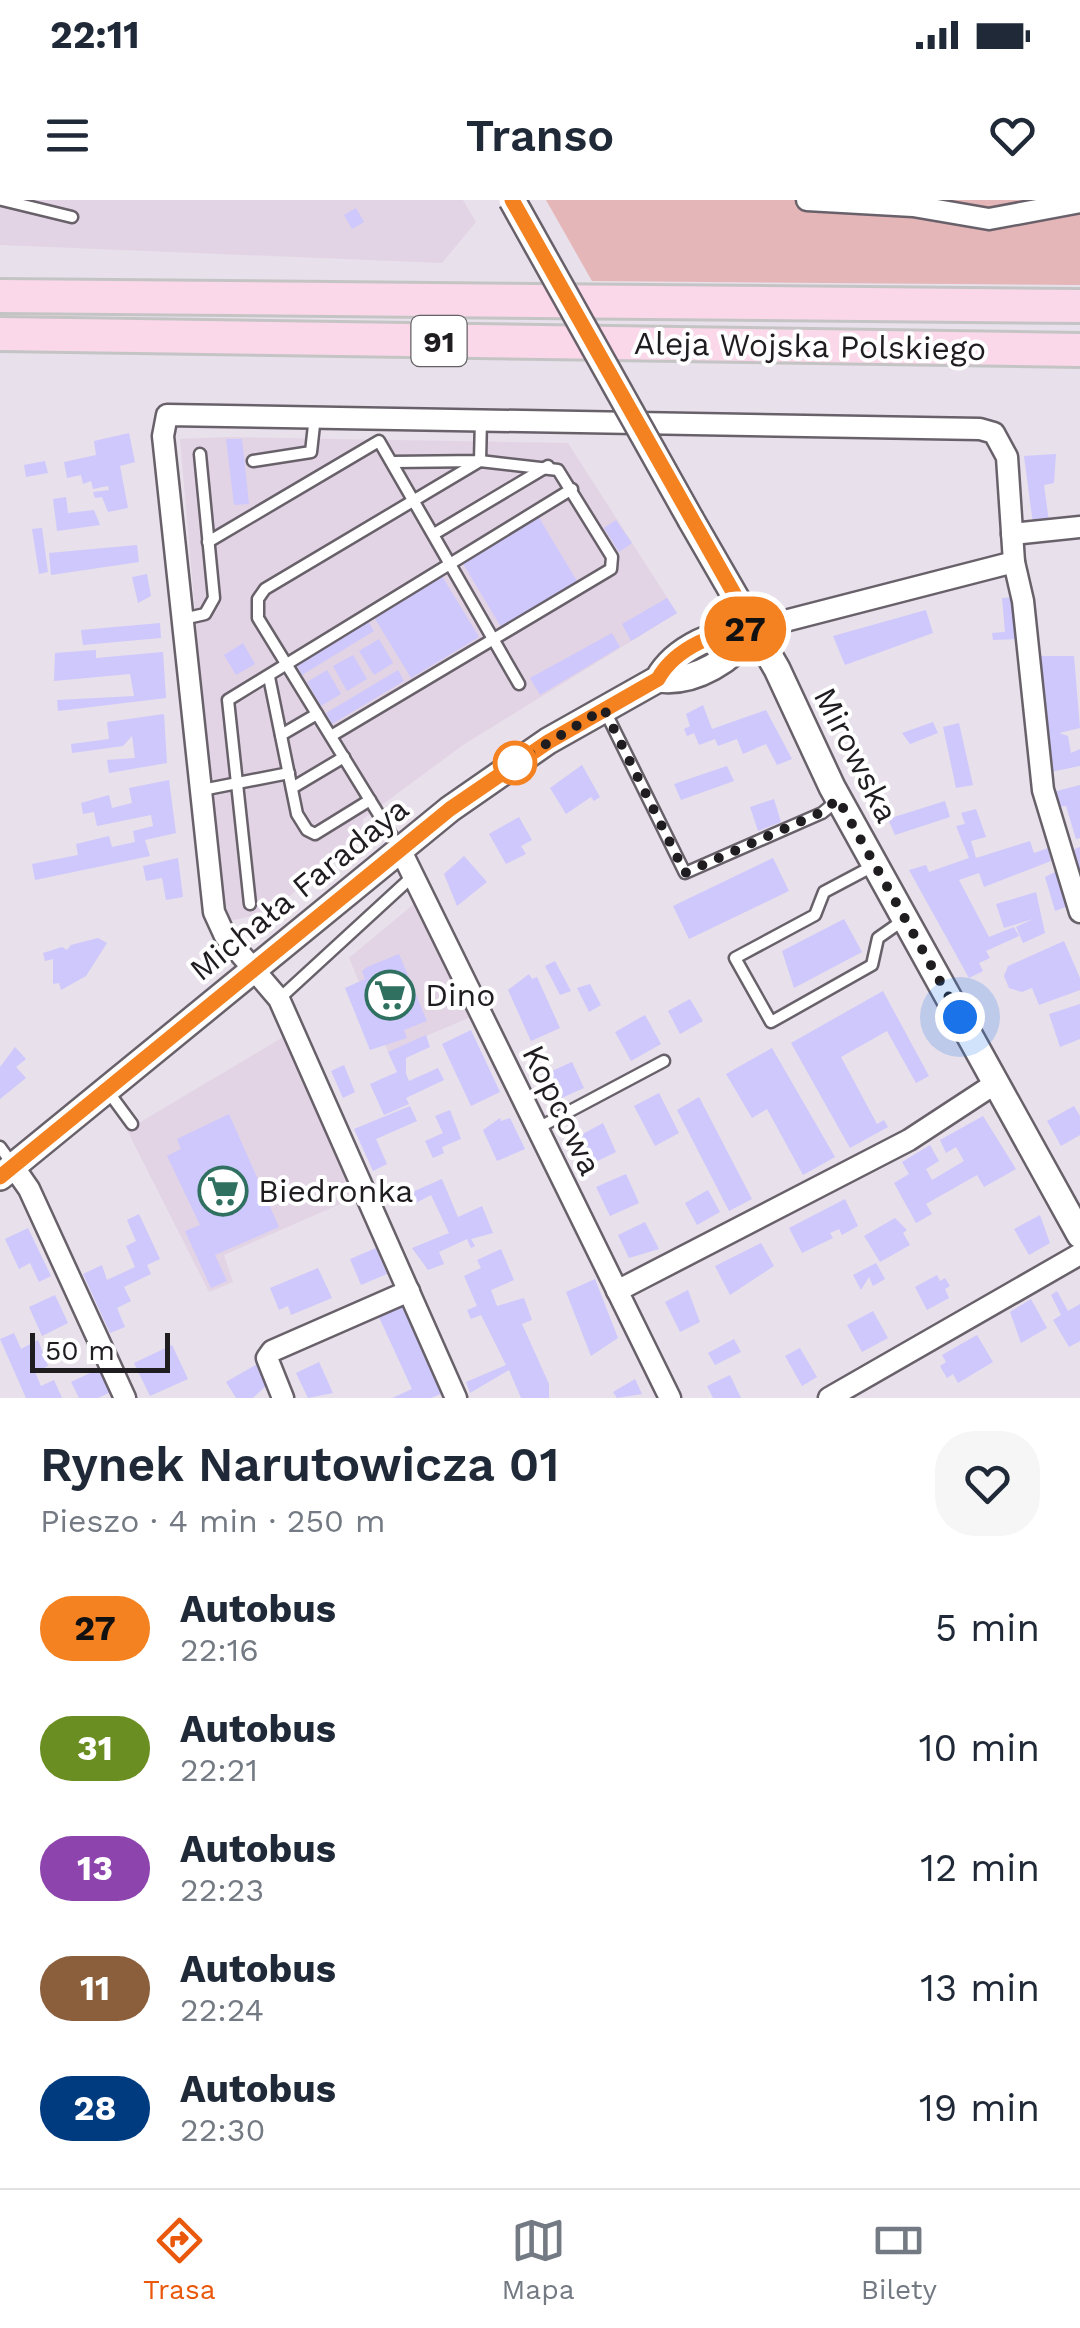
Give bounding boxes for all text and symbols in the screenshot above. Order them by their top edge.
text: 22:11 [50,13,140,57]
icon: menu [40,108,95,163]
icon: heart [985,108,1040,163]
text: Transo [466,109,614,162]
road number: 91 [412,316,466,366]
street label: Aleja Wojska Polskiego [634,324,986,368]
line badge: 27 [700,596,790,662]
text: 27 [724,608,766,650]
street label: Mirowska [806,681,906,829]
unlabelled marker [494,742,536,784]
street label: Michała Faradaya [182,789,416,989]
supermarket icon: Dino [364,969,416,1021]
place label: Dino [425,976,495,1014]
your location [935,992,985,1042]
street label: Kopcowa [514,1039,610,1181]
supermarket icon: Biedronka [197,1165,249,1217]
place label: Biedronka [258,1172,413,1210]
scale bar [30,1328,170,1372]
text: 50 m [45,1334,115,1367]
button: heart [935,1431,1040,1536]
text: Rynek Narutowicza 01 [40,1436,559,1493]
text: Pieszo · 4 min · 250 m [40,1502,385,1540]
text: Autobus [180,1587,336,1631]
text: 5 min [935,1606,1040,1650]
text: 27 [74,1607,116,1649]
text: 22:16 [180,1631,259,1669]
text: Autobus [180,1707,336,1751]
text: 10 min [919,1726,1040,1770]
text: 31 [77,1727,113,1769]
text: 22:21 [180,1751,258,1789]
text: Autobus [180,1827,336,1871]
text: 12 min [920,1846,1040,1890]
text: 13 [77,1847,113,1889]
text: 22:23 [180,1871,264,1909]
text: Autobus [180,1947,336,1991]
text: 13 min [920,1966,1040,2010]
text: 11 [80,1967,110,2009]
text: 22:24 [180,1991,264,2029]
text: Autobus [180,2067,336,2111]
text: 19 min [919,2086,1040,2130]
text: 28 [74,2087,116,2129]
text: 22:30 [180,2111,265,2149]
tab: Trasa [143,2213,216,2306]
tab: Mapa [502,2213,575,2306]
tab: Bilety [861,2213,937,2306]

